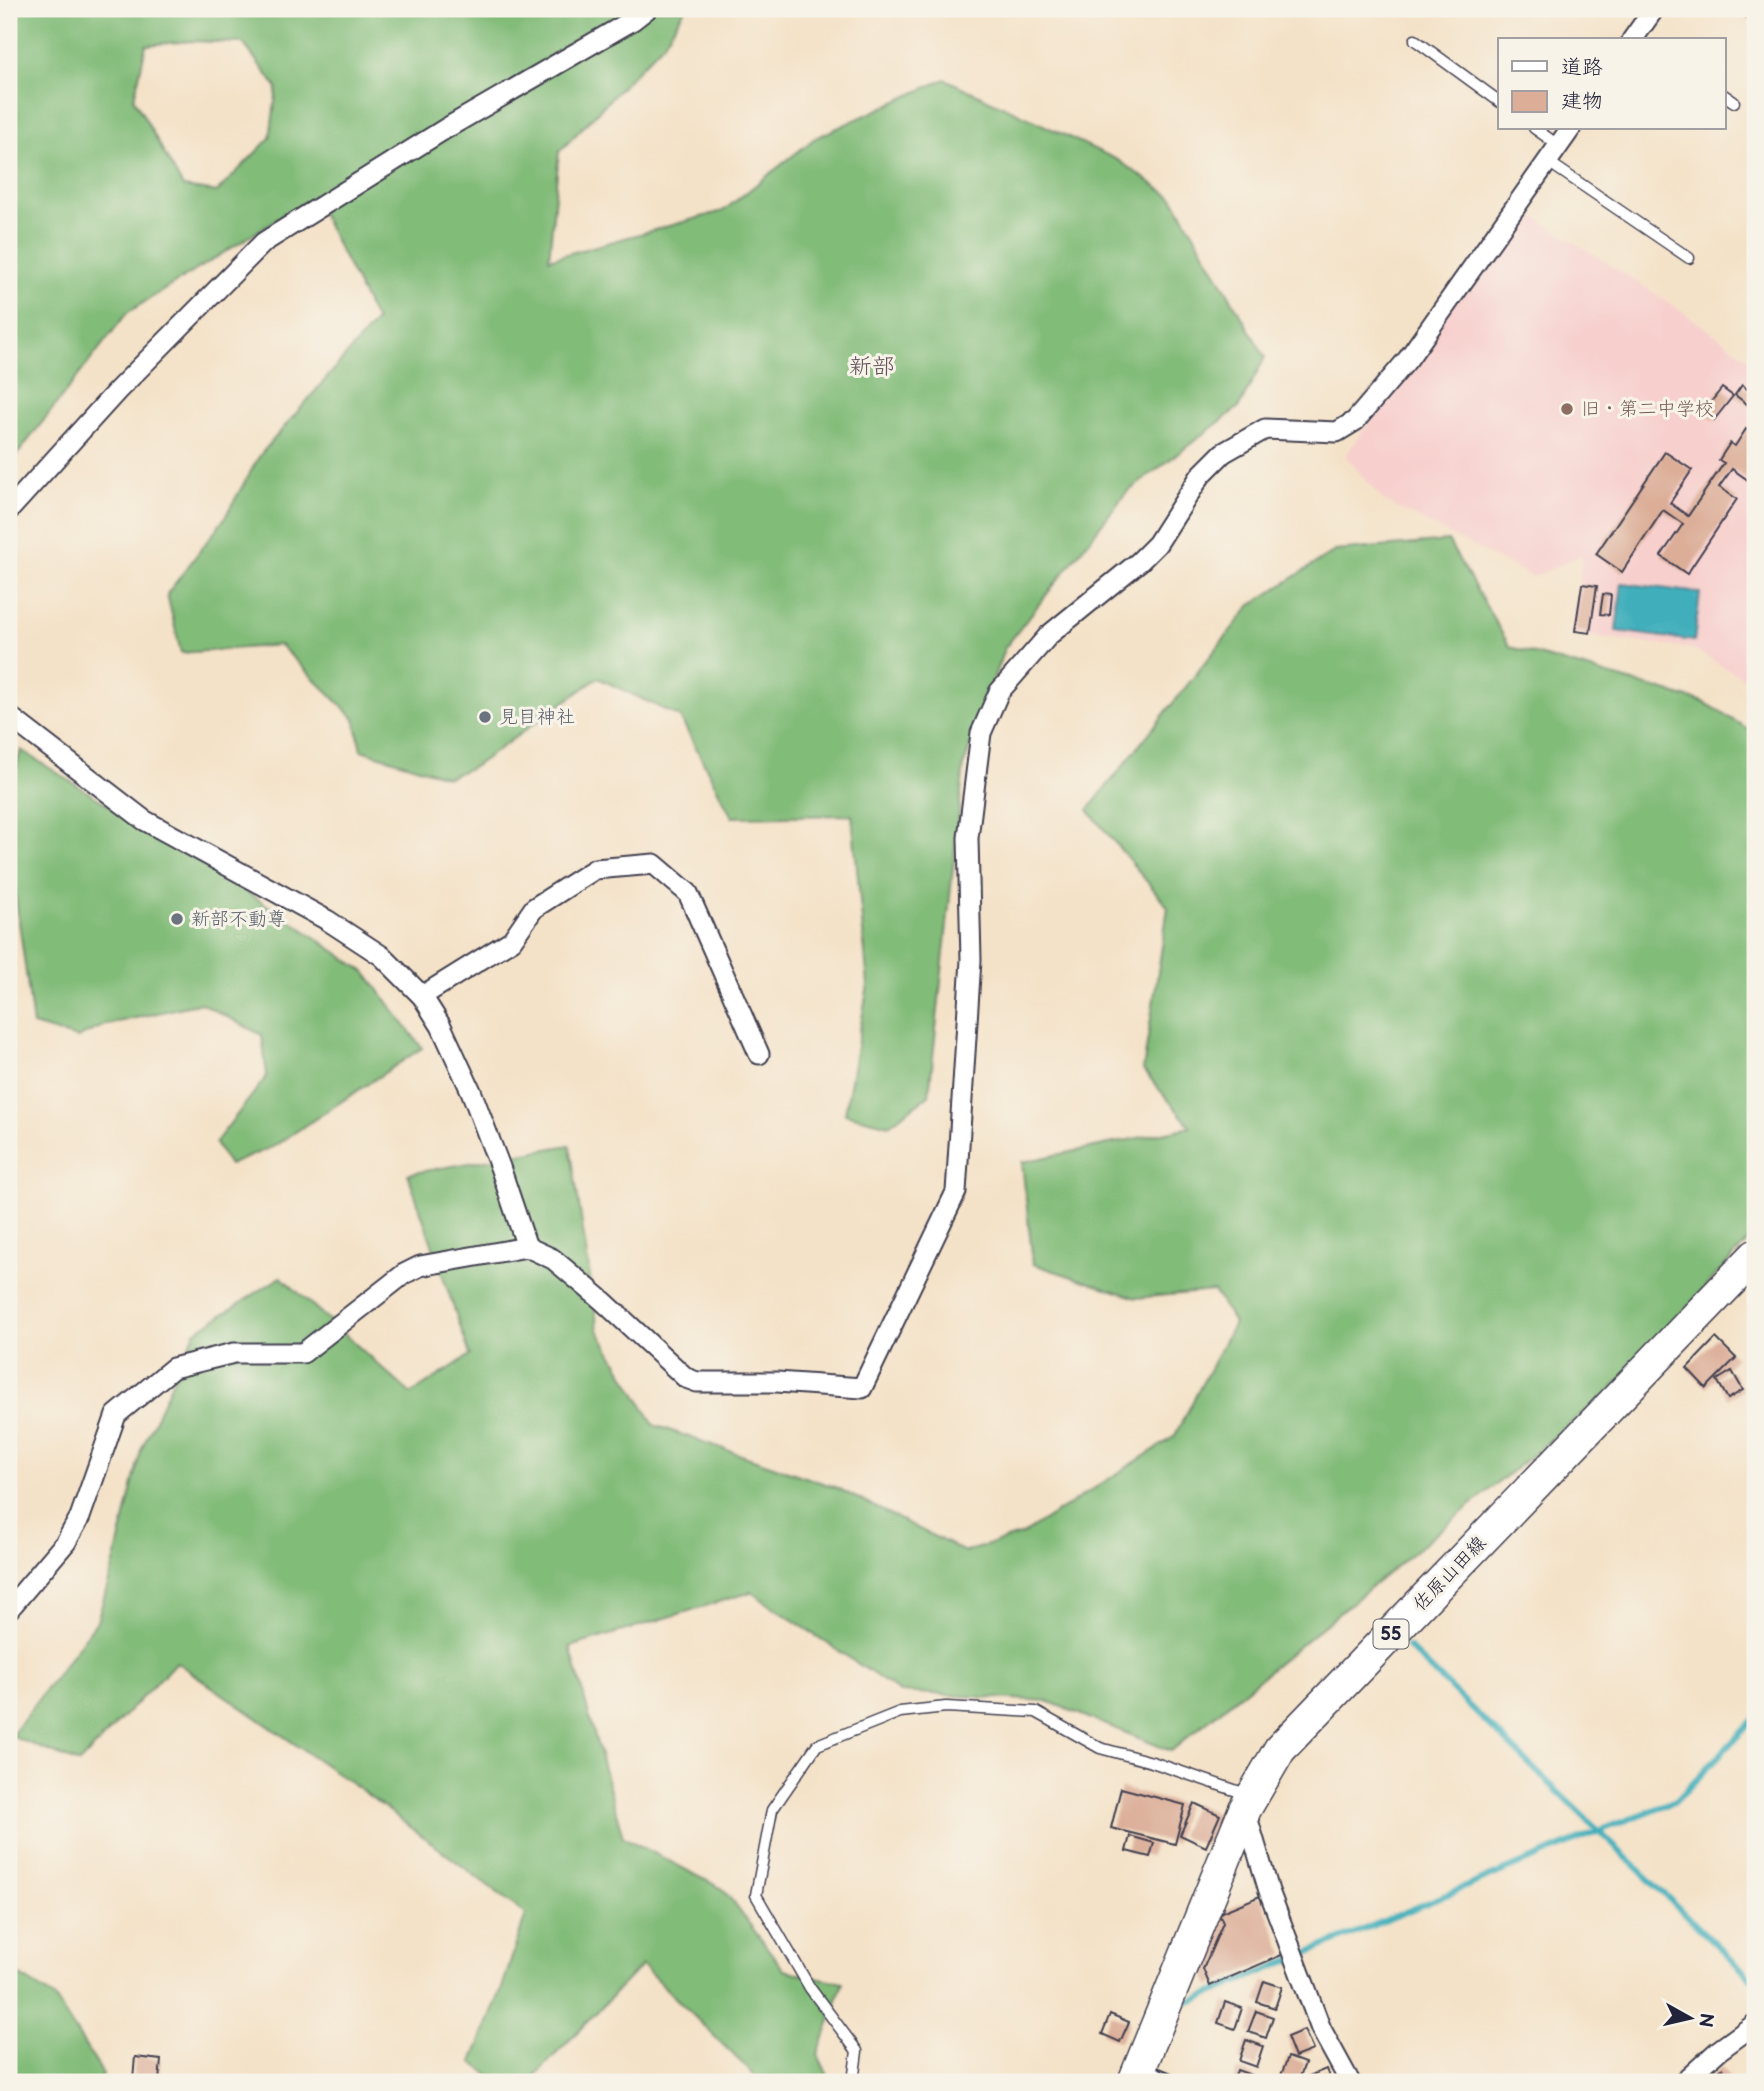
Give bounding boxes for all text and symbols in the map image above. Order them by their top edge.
legend [1498,38,1726,130]
text: 道路 [1561,55,1603,80]
text: 建物 [1561,89,1603,114]
district label: 新部 [849,353,895,381]
place label: 旧・第二中学校 [1581,398,1714,421]
marker: 旧・第二中学校 [1559,401,1575,417]
place label: 見目神社 [499,706,575,729]
marker: 見目神社 [477,709,493,725]
place label: 新部不動尊 [191,908,286,931]
marker: 新部不動尊 [169,911,185,927]
street label: 佐原山田線 [1409,1532,1491,1616]
road number: 55 [1374,1619,1408,1648]
north arrow [1656,1982,1726,2052]
text: N [1693,2011,1718,2029]

